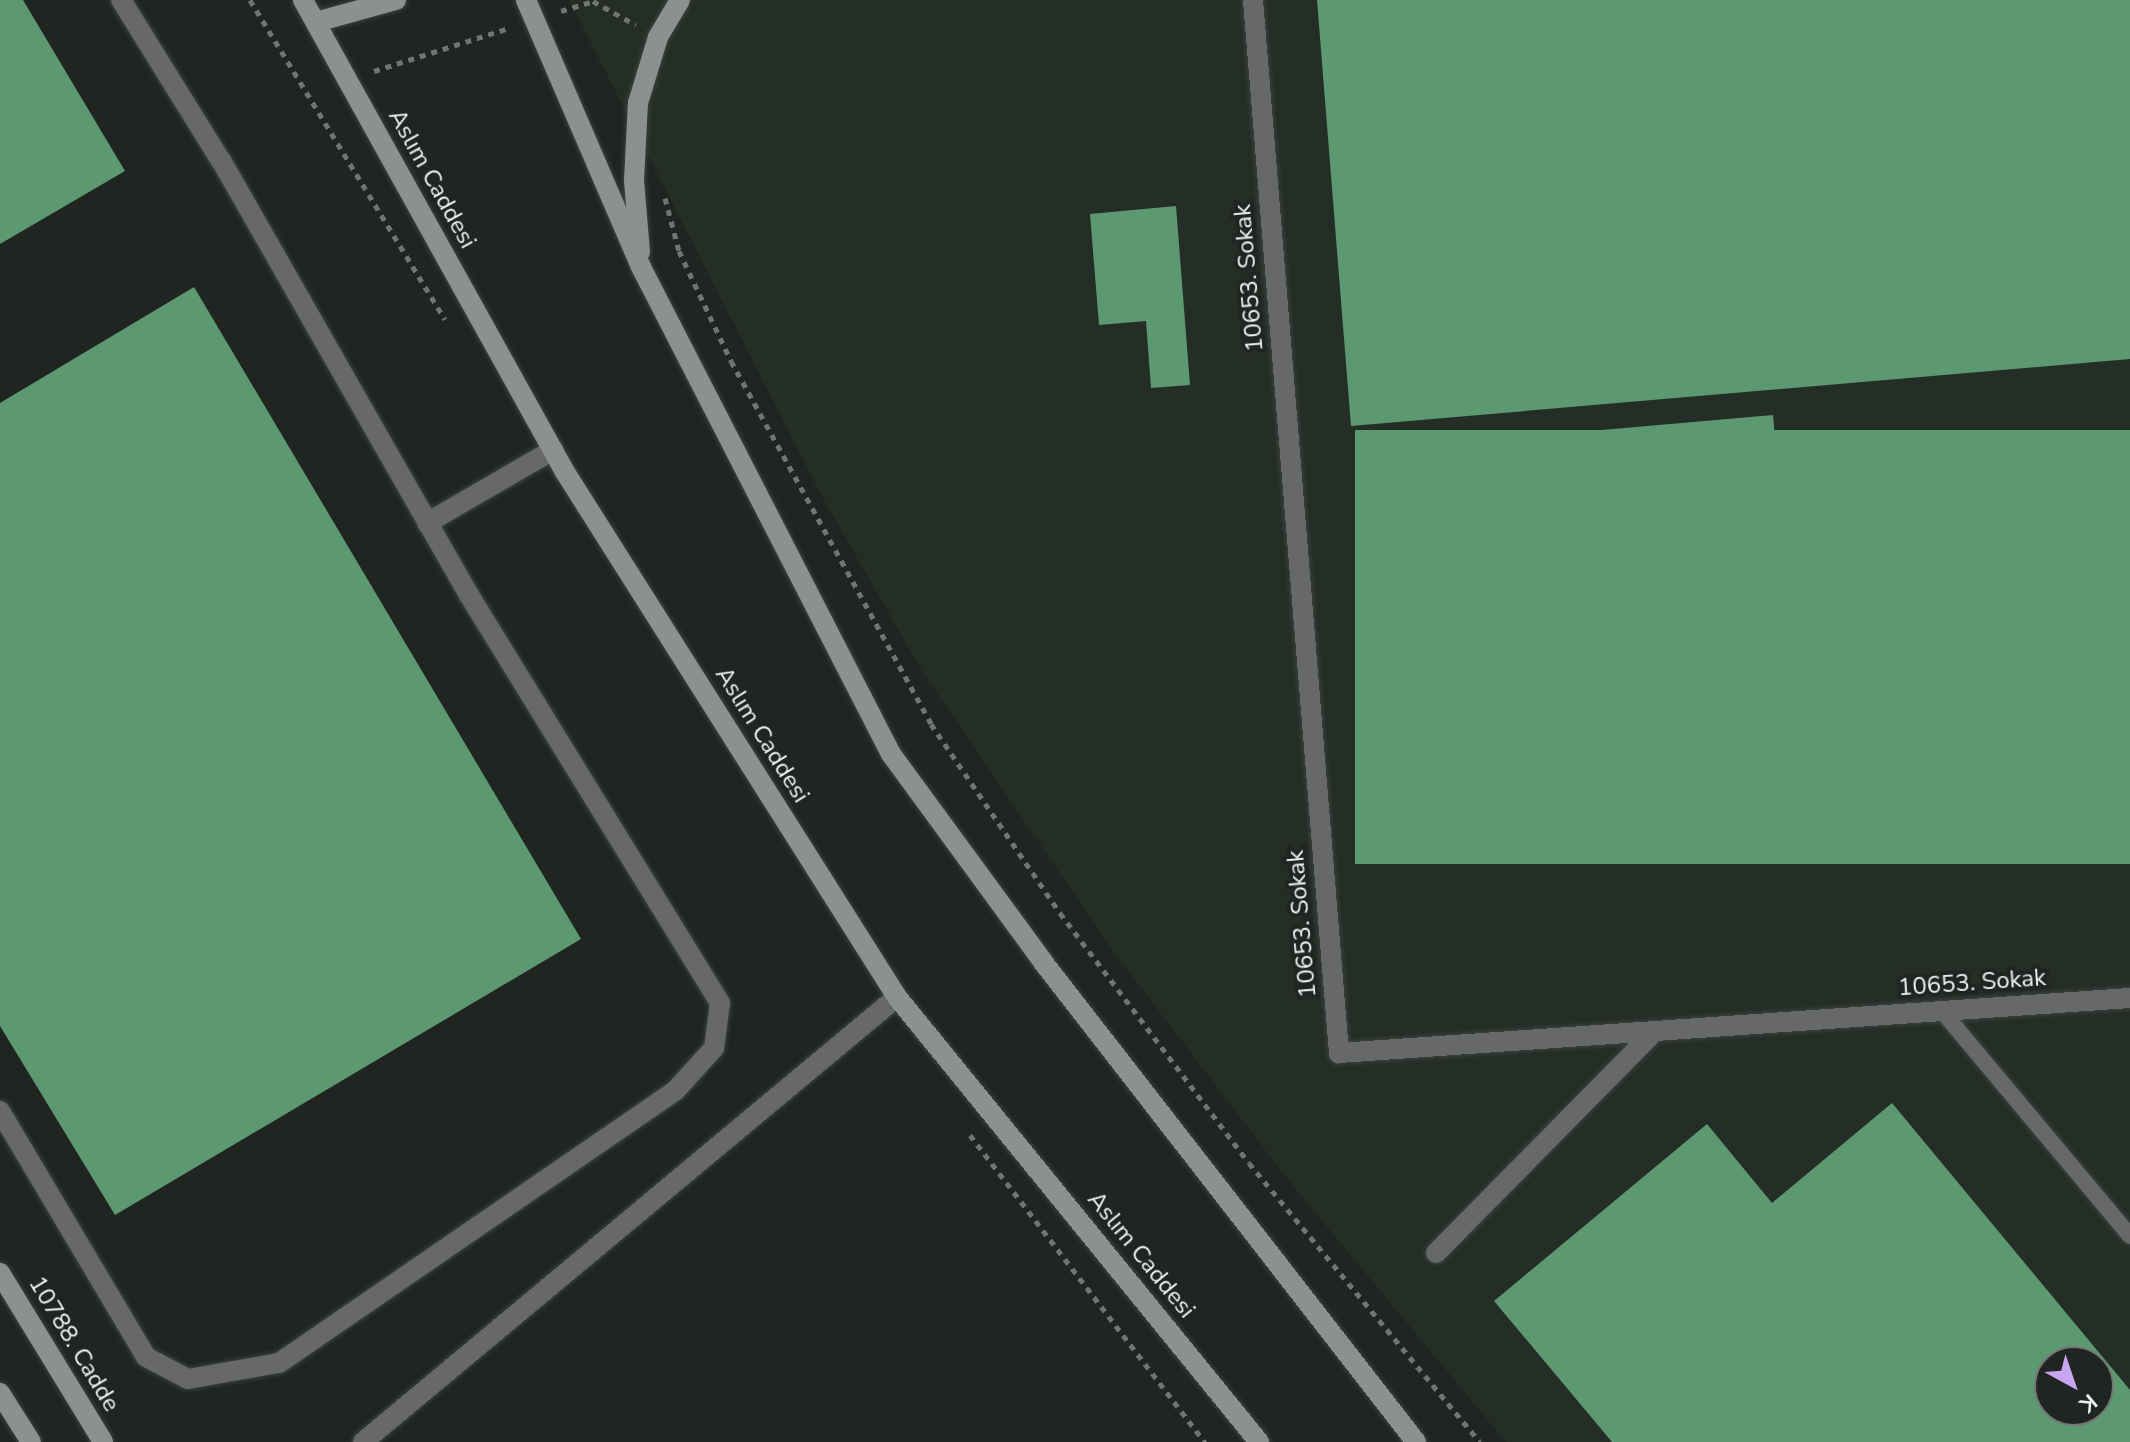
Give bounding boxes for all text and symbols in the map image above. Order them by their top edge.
street label: Aslım Caddesi [382,104,482,254]
street label: 10653. Sokak [1228,203,1270,353]
street label: Aslım Caddesi [709,662,815,808]
street label: 10653. Sokak [1281,849,1323,999]
street label: 10653. Sokak [1897,963,2047,1003]
street label: Aslım Caddesi [1081,1186,1201,1324]
street label: 10788. Cadde [22,1271,126,1417]
north arrow [2034,1346,2114,1426]
text: K [2073,1387,2103,1419]

